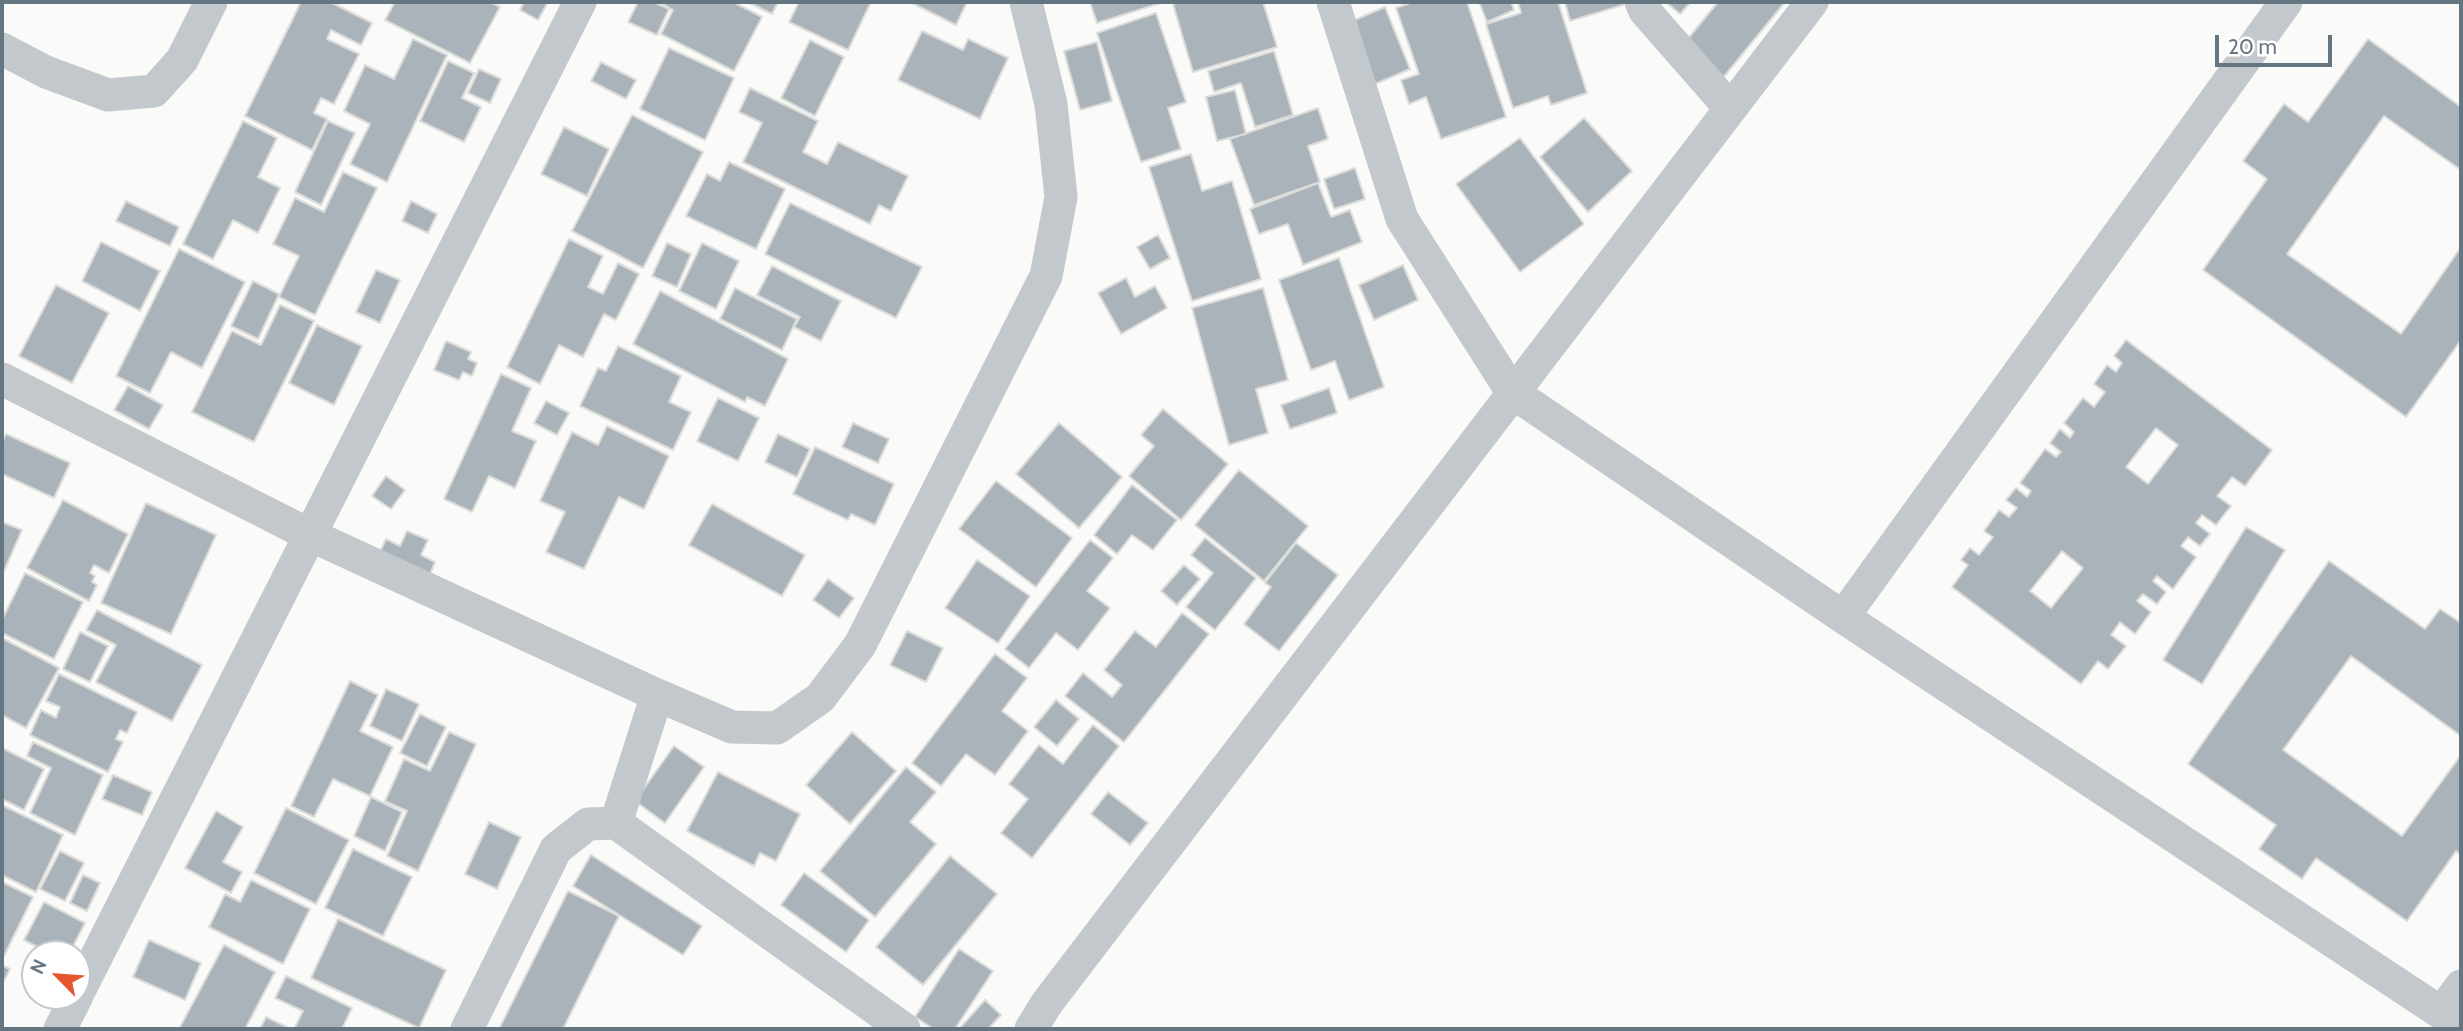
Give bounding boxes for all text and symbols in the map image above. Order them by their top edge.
scale bar [2218,21,2335,65]
text: 20 m [2228,34,2277,59]
north arrow [21,940,91,1010]
text: N [25,956,52,978]

